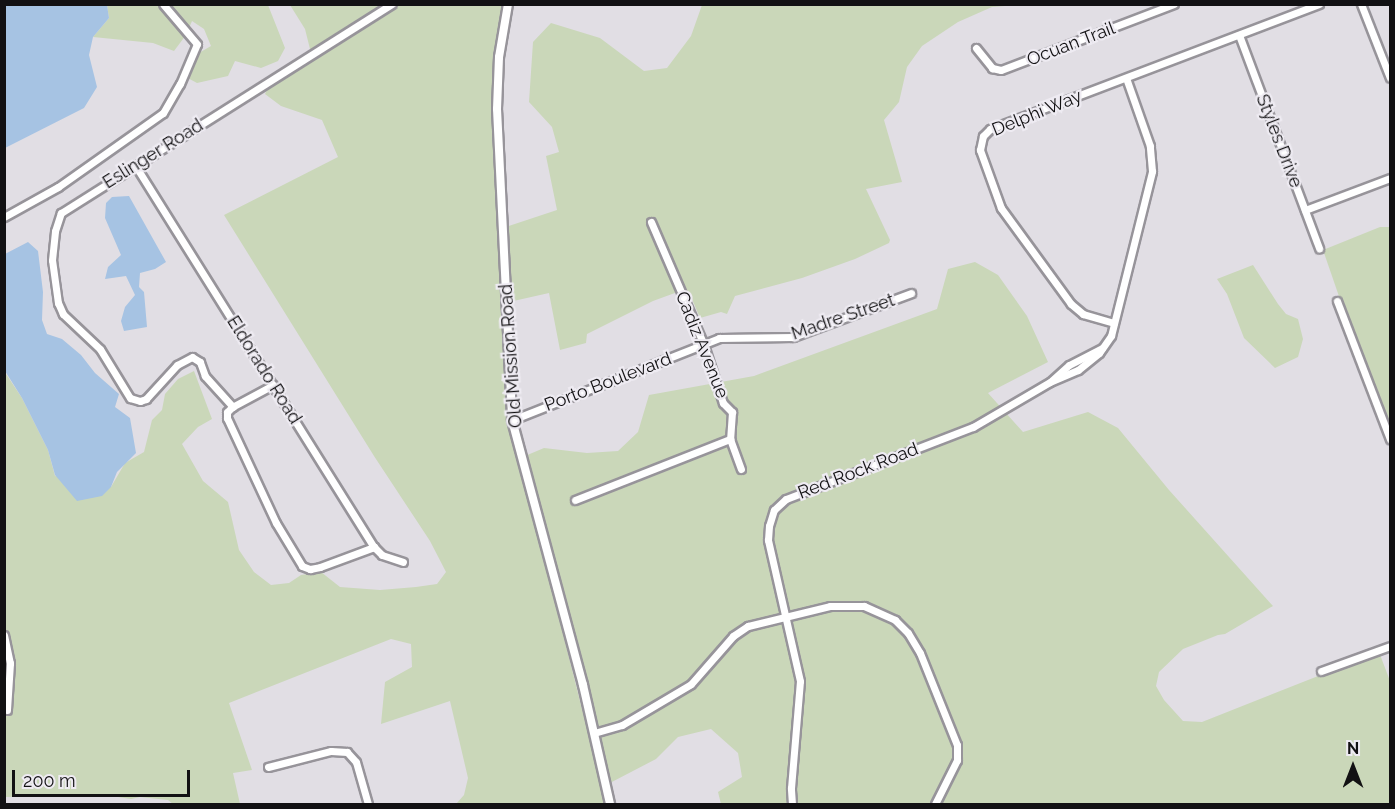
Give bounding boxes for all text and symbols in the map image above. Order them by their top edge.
street label: Ocuan Trail [1024,17,1118,71]
street label: Delphi Way [989,85,1085,141]
street label: Styles Drive [1251,91,1307,191]
street label: Eslinger Road [99,114,207,194]
street label: Old Mission Road [495,283,527,429]
street label: Cadiz Avenue [671,288,733,402]
street label: Madre Street [789,289,897,345]
street label: Eldorado Road [222,312,306,428]
street label: Porto Boulevard [541,348,675,416]
street label: Red Rock Road [795,438,921,504]
north arrow [1323,737,1383,797]
text: N [1347,739,1359,758]
scale bar [15,758,194,796]
text: 200 m [23,770,76,791]

